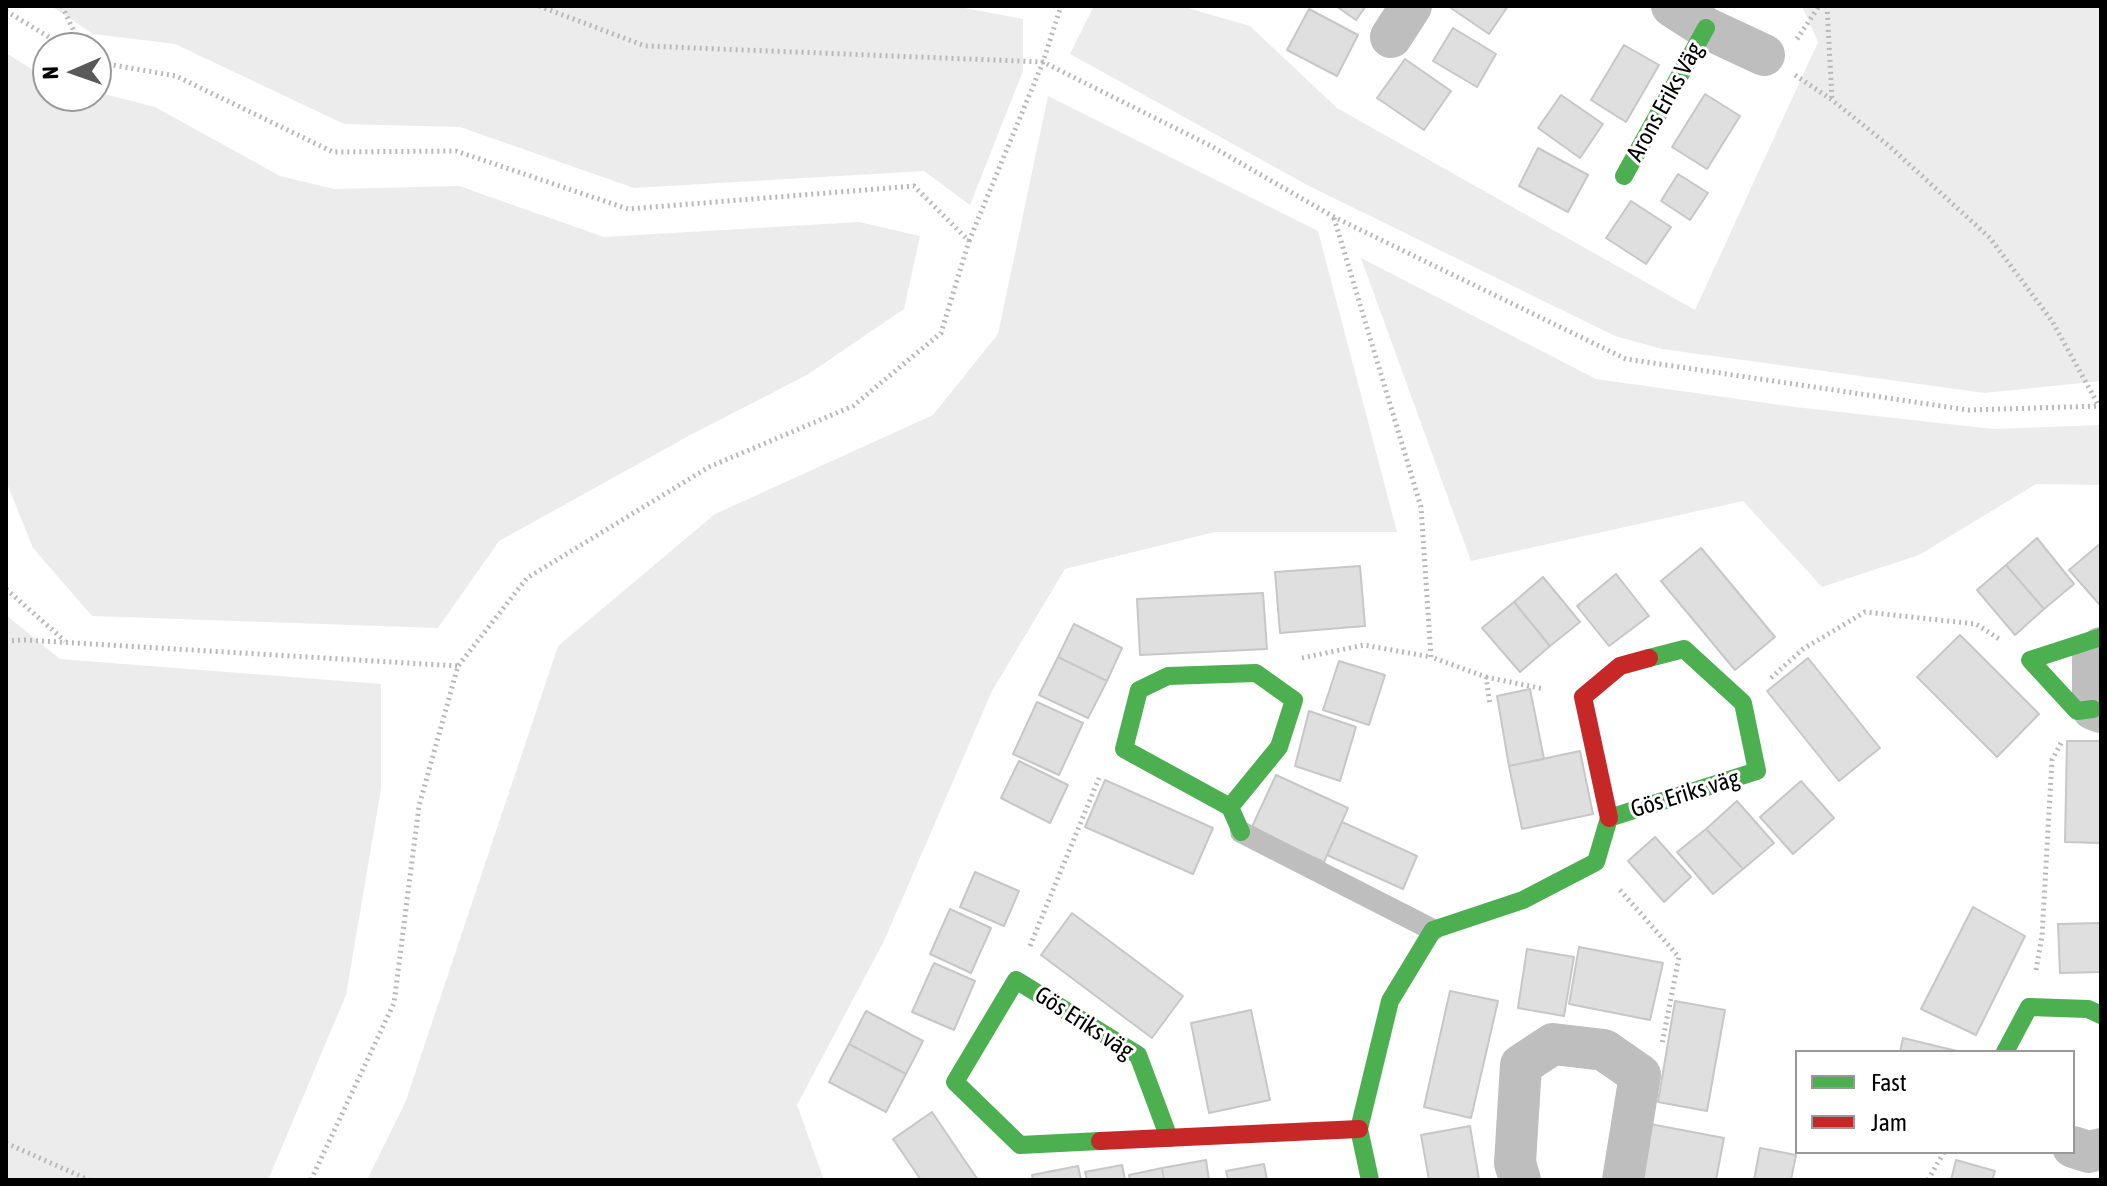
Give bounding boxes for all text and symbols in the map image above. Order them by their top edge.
north arrow [32,32,112,112]
street label: Arons Eriks Väg [1621,38,1709,166]
text: N [37,66,63,80]
street label: Gös Eriks väg [1627,764,1743,824]
street label: Gös Eriks väg [1029,980,1139,1066]
legend [1795,1050,2075,1154]
text: Fast [1871,1069,1907,1096]
text: Jam [1871,1109,1907,1136]

